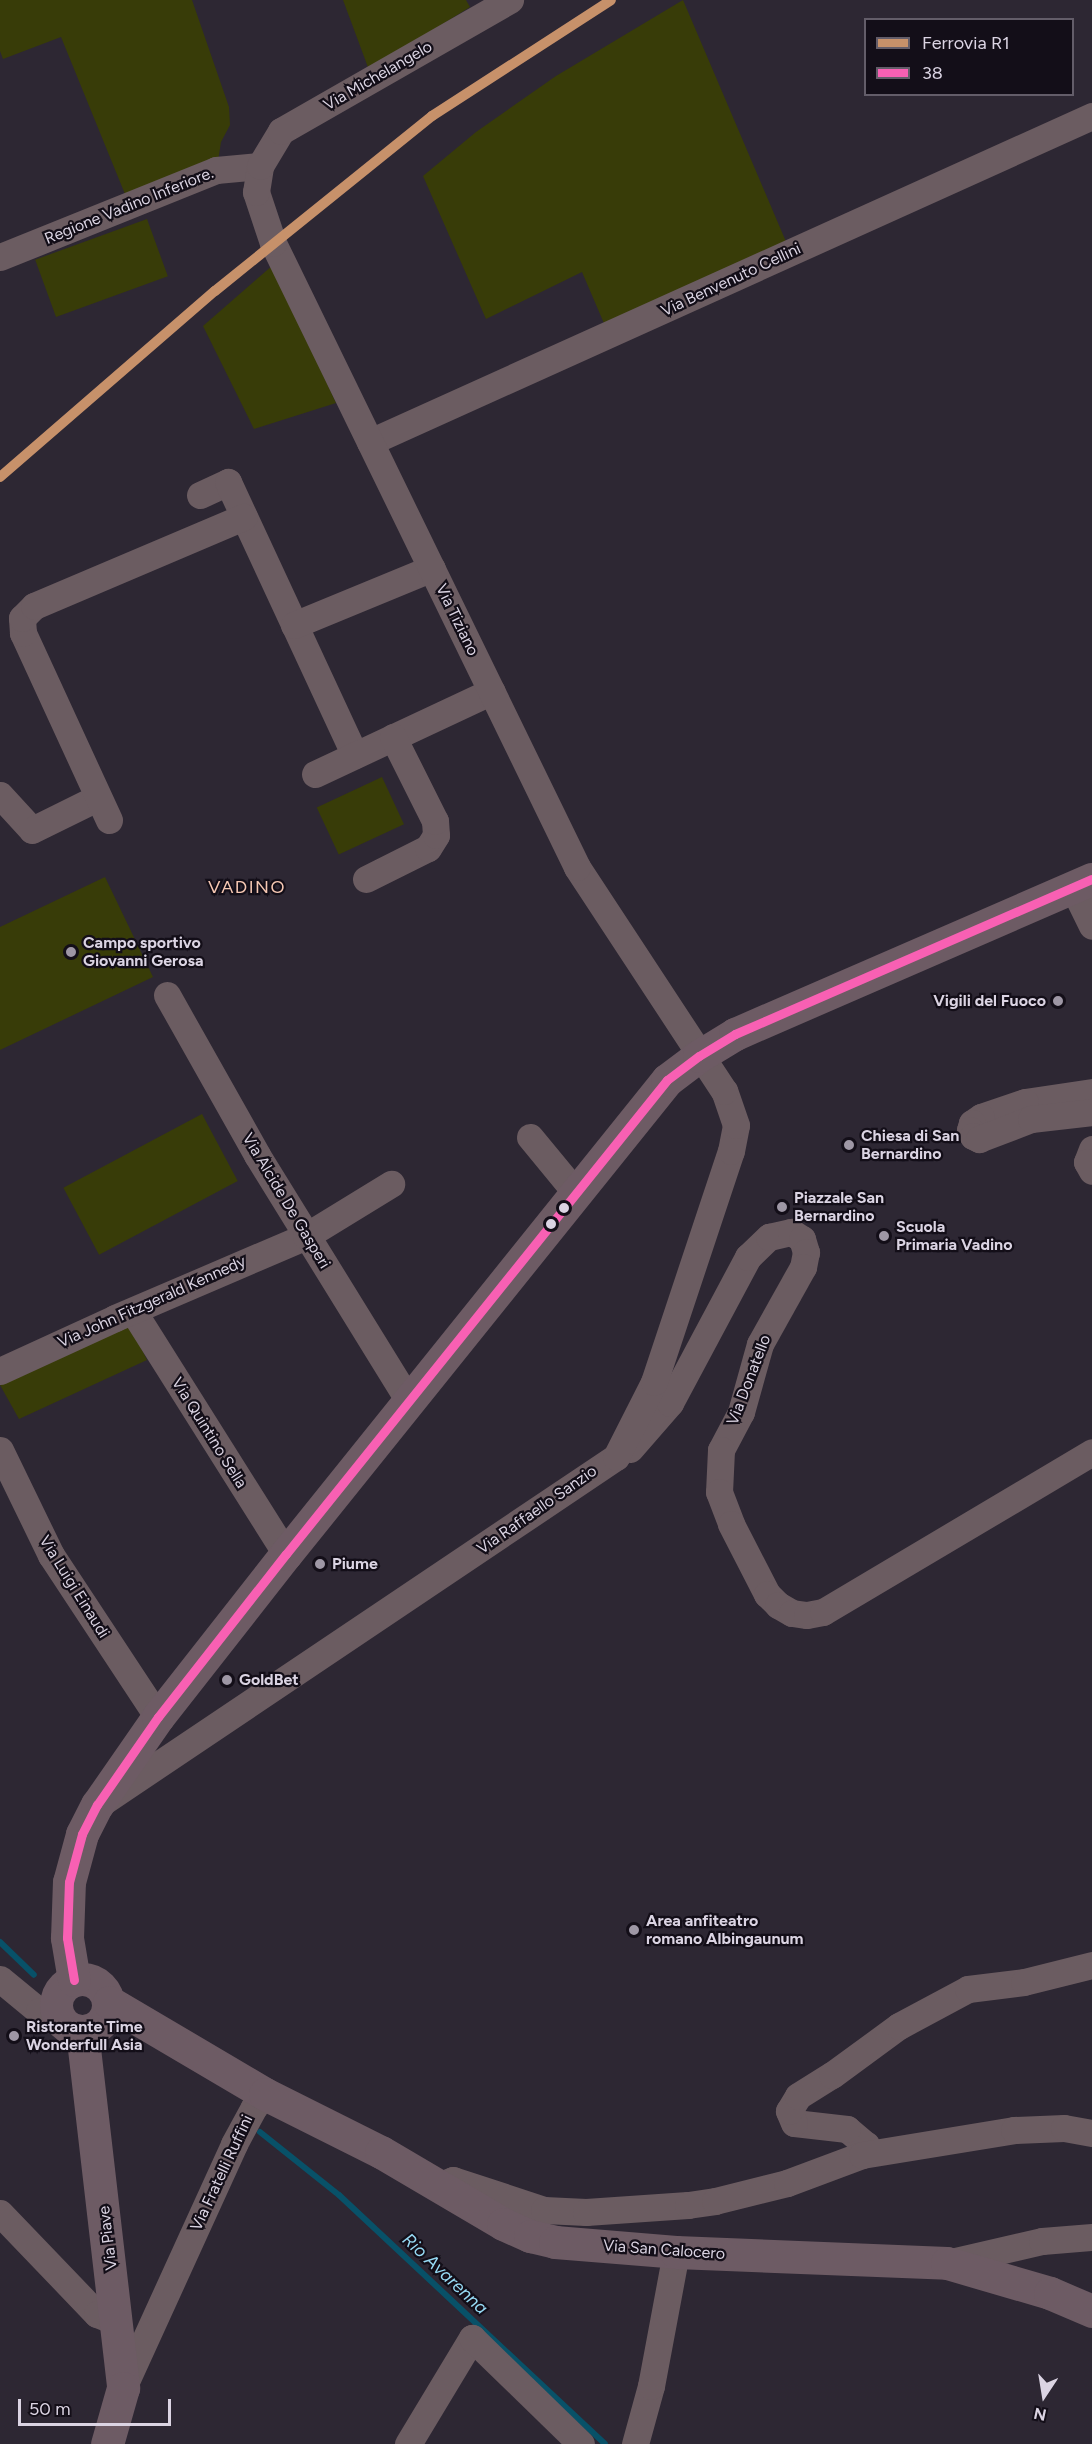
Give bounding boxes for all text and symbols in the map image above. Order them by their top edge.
legend [864,18,1074,96]
text: Ferrovia R1 [922,32,1010,54]
street label: Via Michelangelo [320,37,436,115]
text: 38 [922,62,943,84]
street label: Regione Vadino Inferiore. [42,163,216,249]
street label: Via Benvenuto Cellini [658,239,804,321]
street label: Via Tiziano [431,581,483,659]
district label: VADINO [208,876,286,898]
place label: Campo sportivo Giovanni Gerosa [83,933,203,971]
marker: Campo sportivo Giovanni Gerosa [64,945,78,959]
place label: Vigili del Fuoco [933,991,1046,1011]
marker: Vigili del Fuoco [1051,994,1065,1008]
place label: Chiesa di San Bernardino [861,1126,959,1164]
street label: Via Alcide De Gasperi [238,1130,334,1272]
marker: Chiesa di San Bernardino [842,1138,856,1152]
place label: Piazzale San Bernardino [794,1188,884,1226]
marker: Piazzale San Bernardino [775,1200,789,1214]
unlabelled marker [558,1202,570,1214]
place label: Scuola Primaria Vadino [896,1217,1012,1255]
unlabelled marker [545,1218,557,1230]
marker: Scuola Primaria Vadino [877,1229,891,1243]
street label: Via John Fitzgerald Kennedy [55,1252,249,1352]
street label: Via Donatello [723,1332,775,1428]
street label: Via Quintino Sella [167,1374,251,1492]
street label: Via Raffaello Sanzio [473,1461,601,1559]
street label: Via Luigi Einaudi [35,1532,113,1642]
place label: Piume [332,1554,378,1574]
marker: Piume [313,1557,327,1571]
place label: GoldBet [239,1670,299,1690]
marker: GoldBet [220,1673,234,1687]
place label: Area anfiteatro romano Albingaunum [646,1911,804,1949]
marker: Area anfiteatro romano Albingaunum [627,1923,641,1937]
place label: Ristorante Time Wonderfull Asia [26,2017,143,2055]
marker: Ristorante Time Wonderfull Asia [7,2029,21,2043]
street label: Via Fratelli Ruffini [187,2112,257,2234]
street label: Via Piave [95,2205,121,2271]
water label: Rio Avarenna [398,2229,492,2319]
street label: Via San Calocero [602,2236,726,2264]
north arrow [1014,2366,1074,2426]
scale bar [21,2387,174,2425]
text: 50 m [29,2398,71,2420]
text: N [1032,2404,1048,2425]

